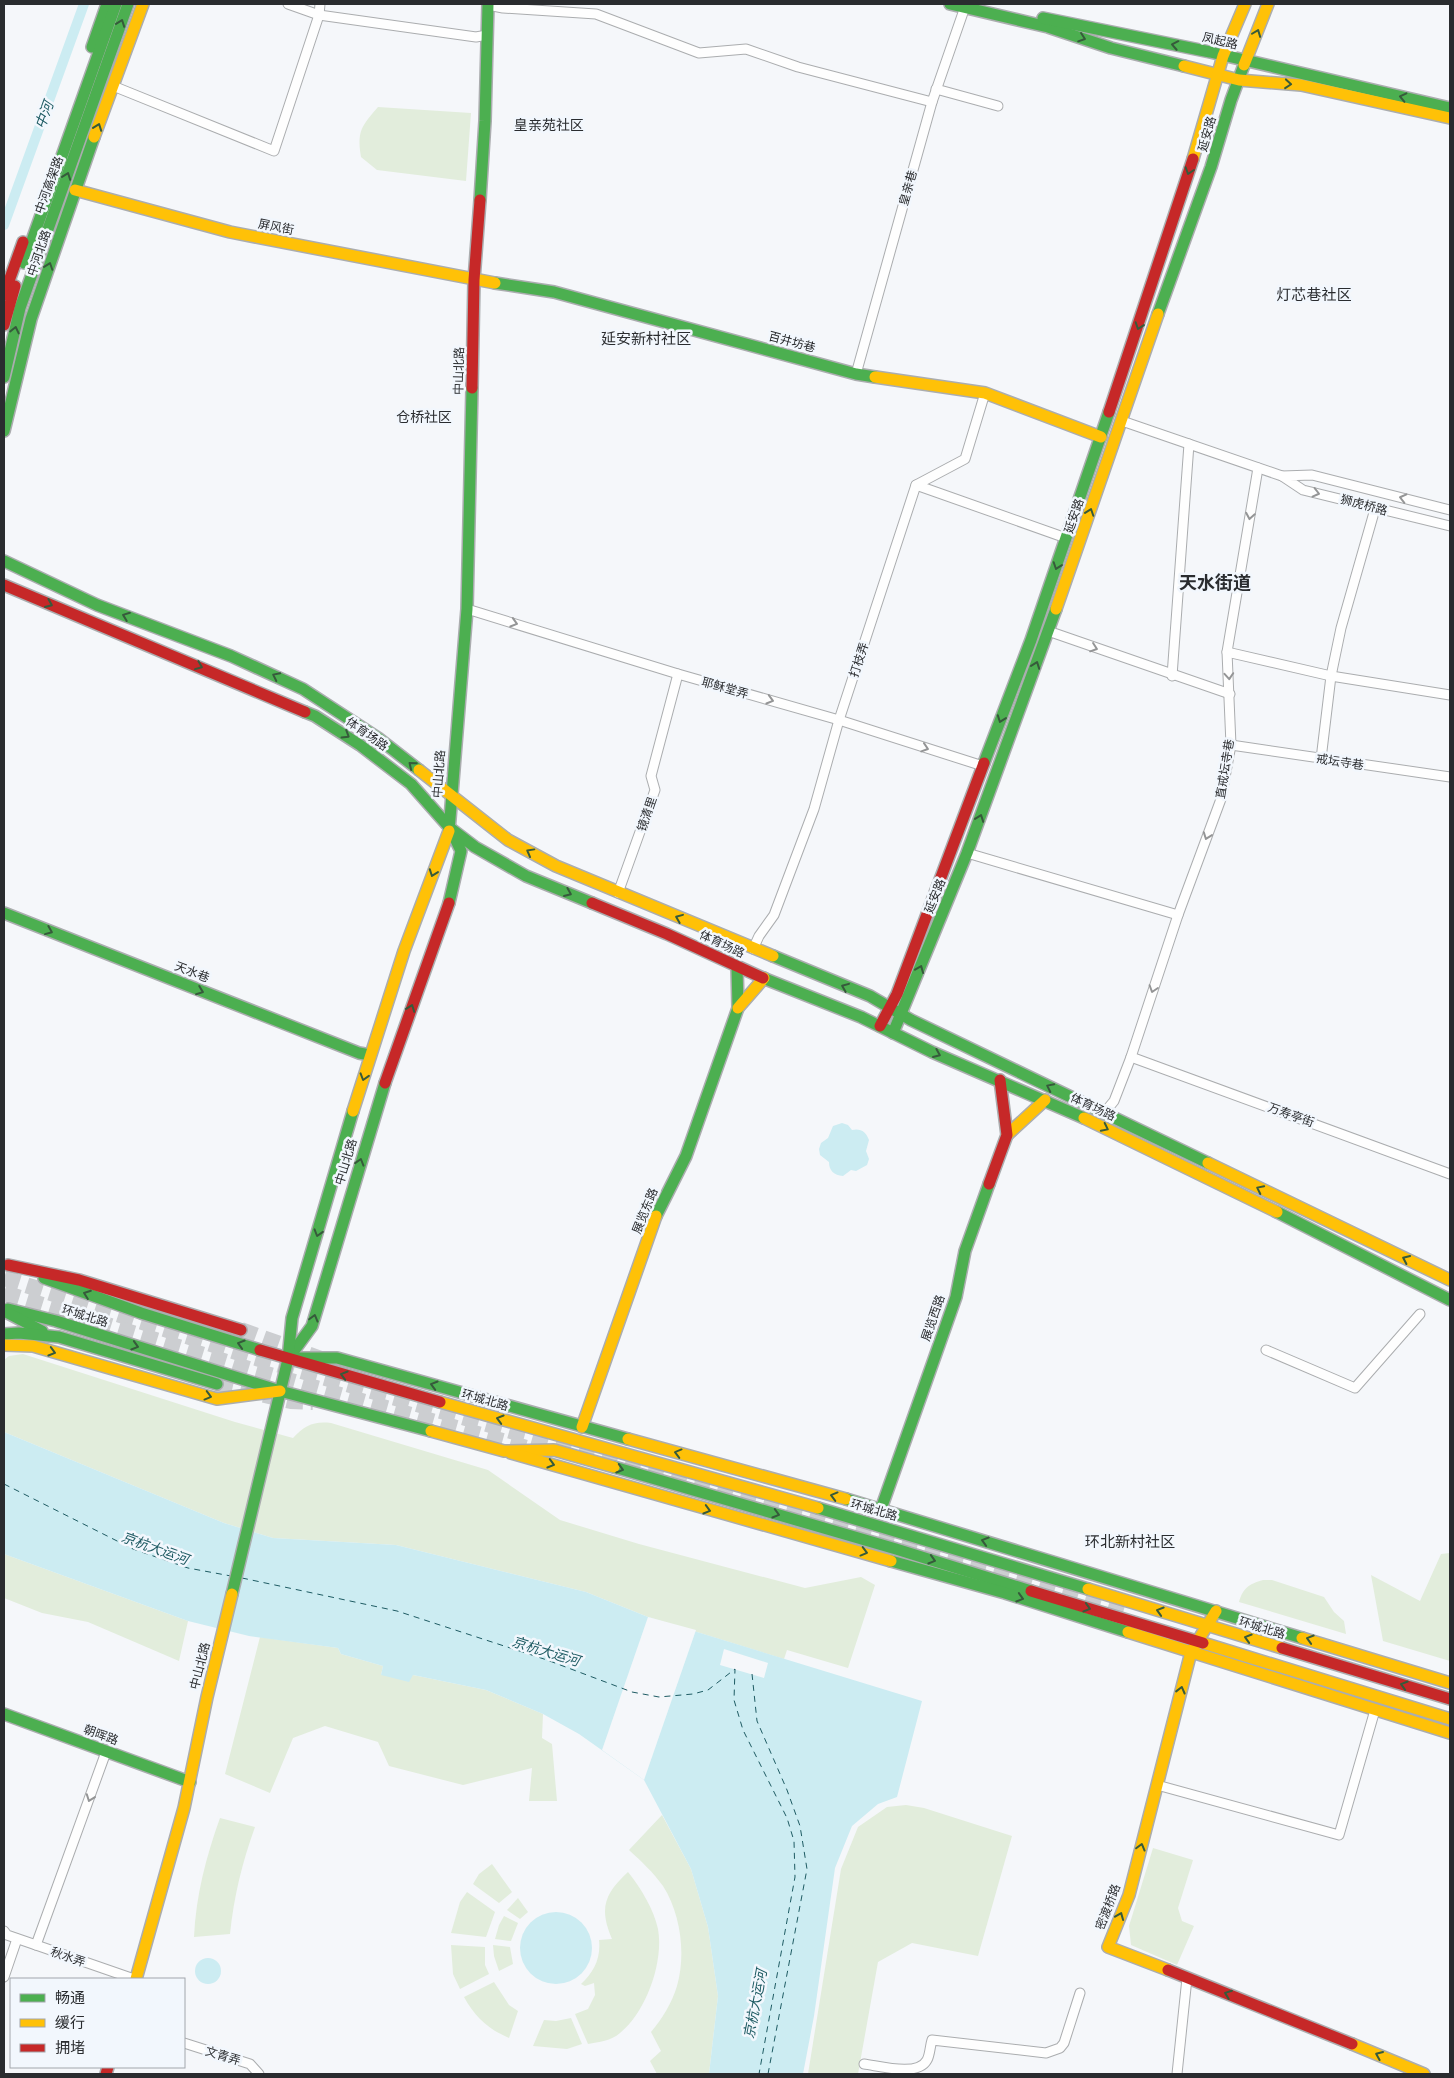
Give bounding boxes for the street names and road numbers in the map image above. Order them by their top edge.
street label: 凤起路 [1201,29,1239,52]
street label: 延安路 [1194,114,1219,153]
street label: 中河高架路 [31,154,66,216]
street label: 皇亲巷 [895,168,920,207]
street label: 屏风街 [257,216,295,237]
street label: 中河北路 [24,228,53,278]
street label: 百井坊巷 [767,328,817,355]
street label: 中山北路 [451,347,466,395]
street label: 狮虎桥路 [1339,491,1389,518]
street label: 延安路 [1061,496,1086,535]
street label: 打枝弄 [846,640,871,679]
street label: 耶稣堂弄 [700,674,750,701]
street label: 体育场路 [343,714,391,754]
street label: 直戒坛寺巷 [1212,738,1237,800]
street label: 中山北路 [429,749,448,798]
street label: 戒坛寺巷 [1315,751,1365,772]
street label: 镜清里 [634,794,659,833]
street label: 延安路 [921,876,948,915]
street label: 体育场路 [697,927,747,960]
street label: 天水巷 [173,958,212,985]
street label: 体育场路 [1068,1090,1118,1123]
street label: 万寿亭街 [1266,1099,1316,1130]
street label: 中山北路 [331,1137,360,1187]
street label: 展览东路 [629,1186,660,1236]
street label: 展览西路 [918,1293,947,1343]
street label: 环城北路 [60,1301,110,1330]
street label: 环城北路 [460,1386,510,1413]
street label: 环城北路 [849,1496,899,1523]
street label: 环城北路 [1237,1613,1287,1642]
street label: 中山北路 [186,1641,213,1691]
street label: 朝晖路 [82,1721,121,1748]
street label: 密渡桥路 [1092,1882,1123,1932]
street label: 秋水弄 [49,1944,88,1969]
street label: 文青弄 [204,2043,243,2068]

